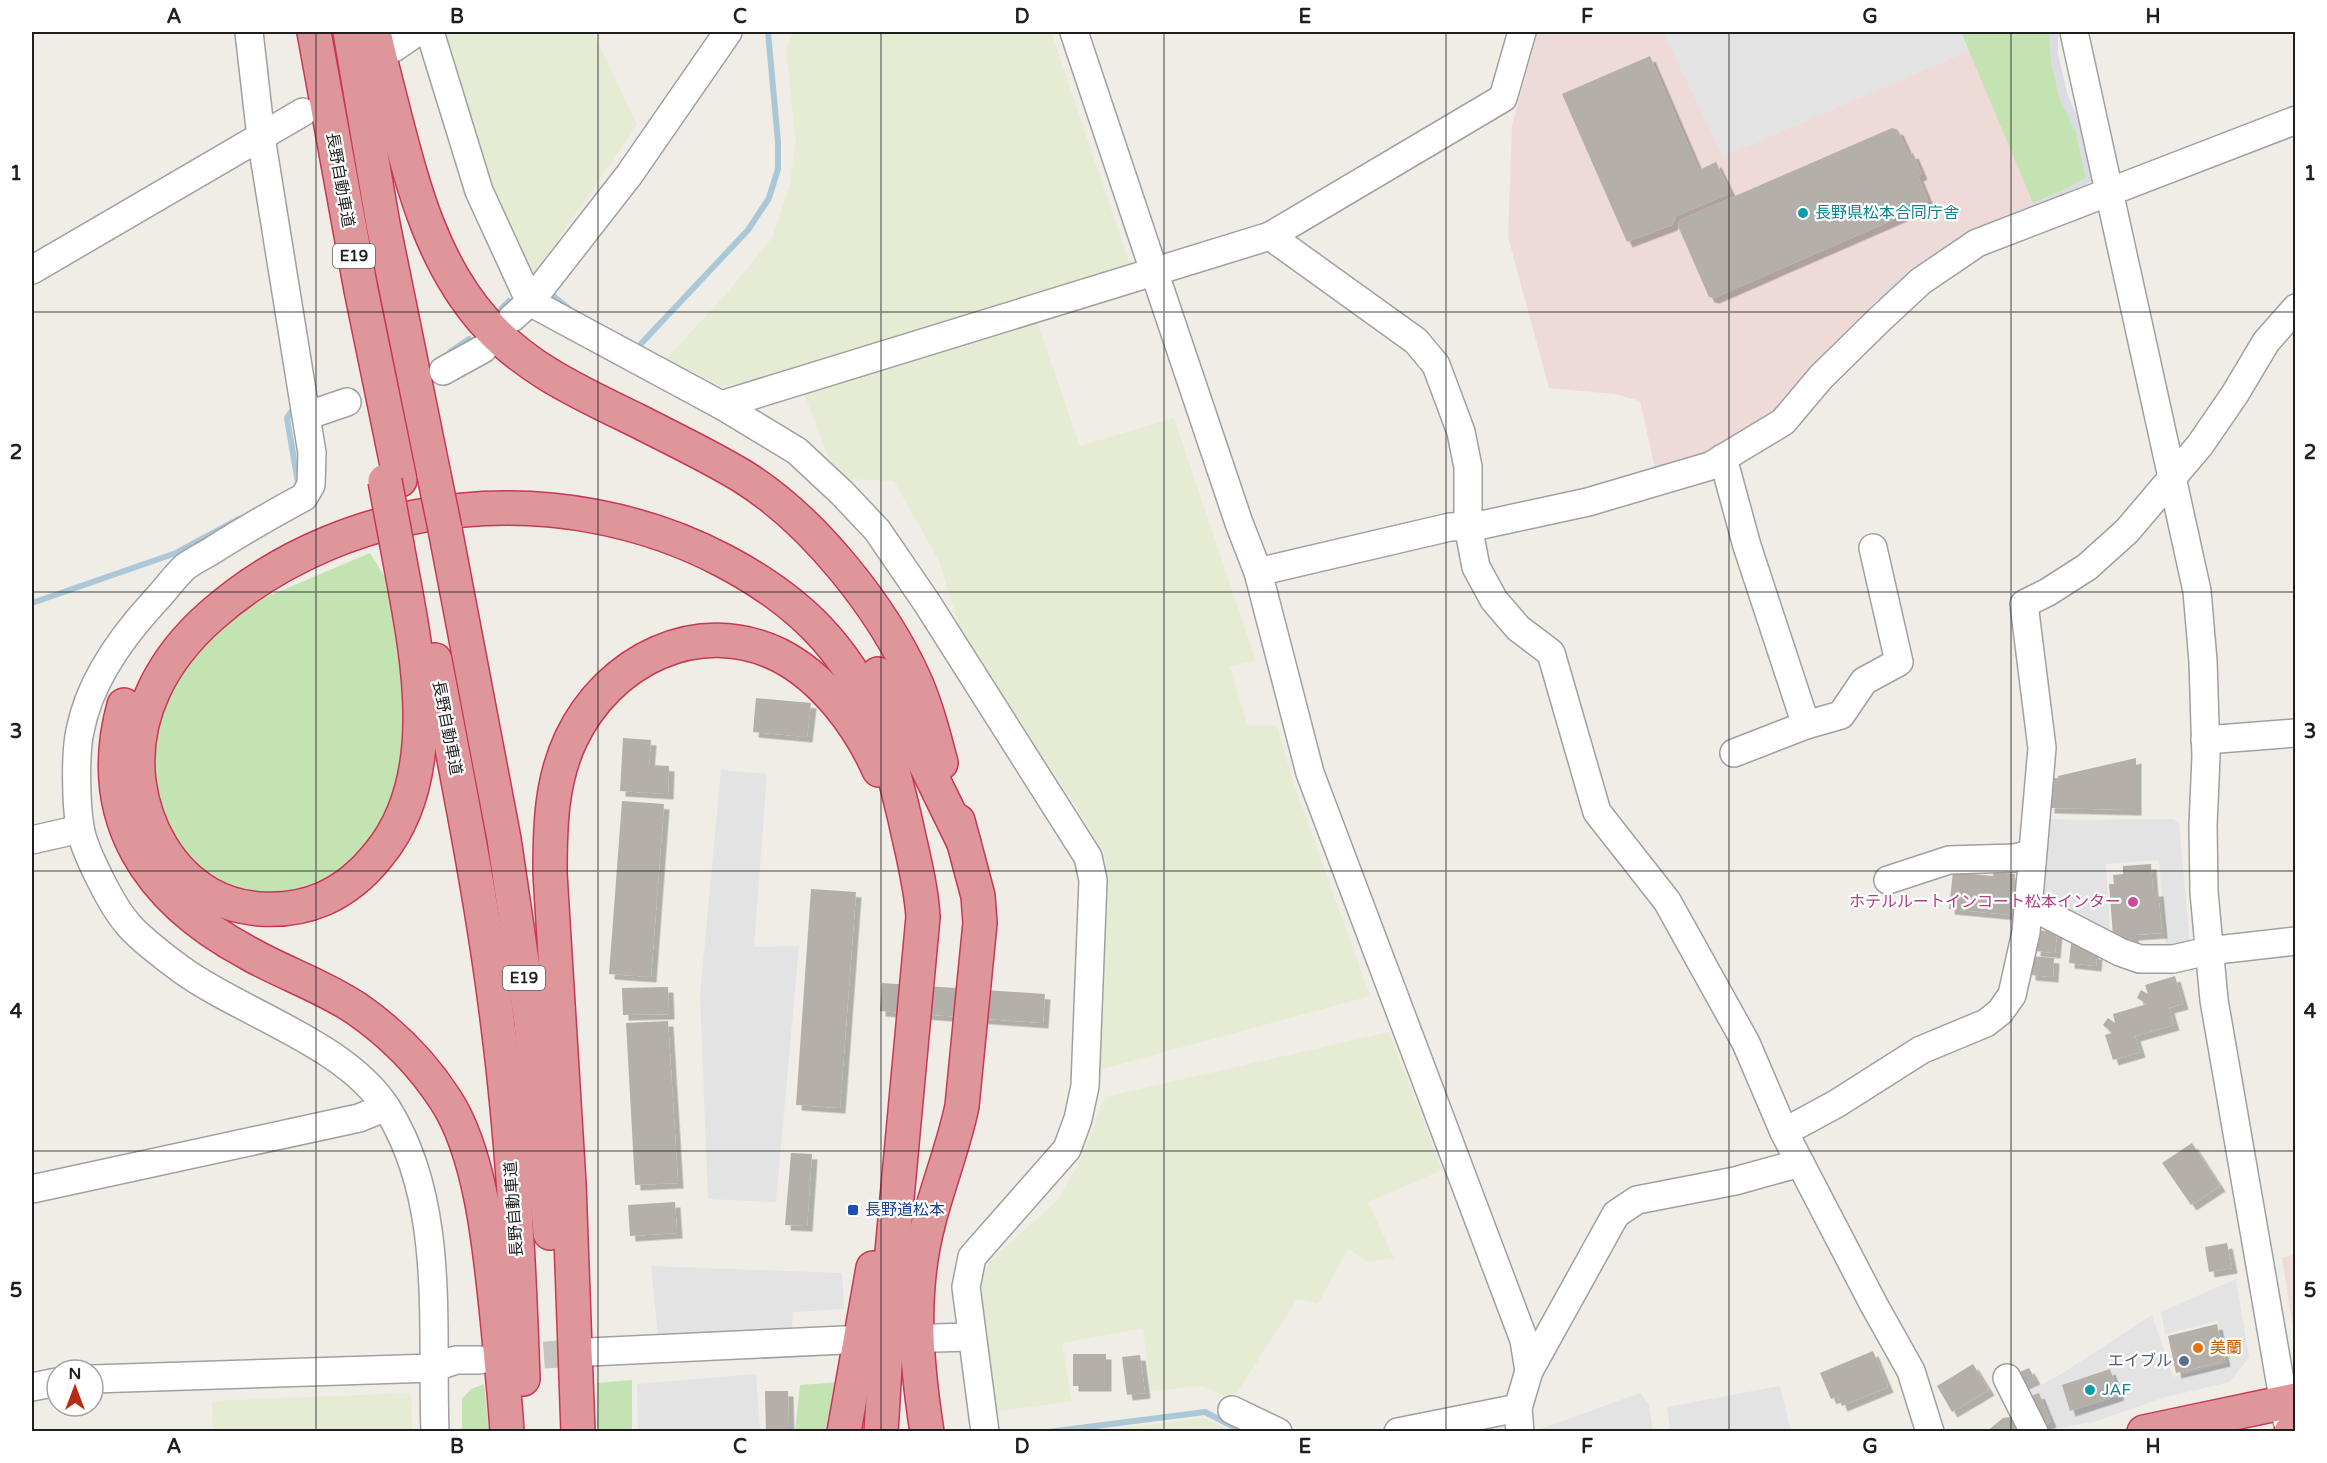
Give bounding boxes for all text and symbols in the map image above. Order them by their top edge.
text: A [167,5,182,29]
text: B [450,5,464,29]
text: C [733,5,747,29]
text: D [1014,5,1030,29]
text: E [1299,5,1312,29]
text: F [1581,5,1593,29]
text: G [1862,5,1878,29]
text: H [2145,5,2161,29]
street label: 長野自動車道 [322,131,358,229]
text: 1 [10,162,22,186]
text: 1 [2304,162,2316,186]
place label: 長野県松本合同庁舎 [1815,203,1959,223]
marker: 長野県松本合同庁舎 [1796,206,1810,220]
road number: E19 [333,244,375,268]
text: 2 [10,441,22,465]
text: 2 [2304,441,2316,465]
street label: 長野自動車道 [428,679,466,777]
text: 3 [10,720,22,744]
text: 3 [2304,720,2316,744]
place label: ホテルルートインコート松本インター [1849,892,2121,912]
marker: ホテルルートインコート松本インター [2126,895,2140,909]
road number: E19 [503,966,545,990]
text: 4 [10,1000,23,1024]
text: 4 [2304,1000,2317,1024]
street label: 長野自動車道 [501,1160,527,1258]
place label: 長野道松本 [865,1200,945,1220]
marker: 長野道松本 [846,1203,860,1217]
text: 5 [10,1279,22,1303]
text: 5 [2304,1279,2316,1303]
place label: 美蘭 [2210,1338,2242,1358]
marker: 美蘭 [2191,1341,2205,1355]
place label: エイブル [2108,1351,2172,1371]
marker: エイブル [2177,1354,2191,1368]
north arrow [45,1358,105,1418]
text: N [69,1364,81,1384]
place label: JAF [2102,1380,2131,1400]
marker: JAF [2083,1383,2097,1397]
text: A [167,1435,182,1459]
text: B [450,1435,464,1459]
text: C [733,1435,747,1459]
text: D [1014,1435,1030,1459]
text: E [1299,1435,1312,1459]
text: F [1581,1435,1593,1459]
text: G [1862,1435,1878,1459]
text: H [2145,1435,2161,1459]

